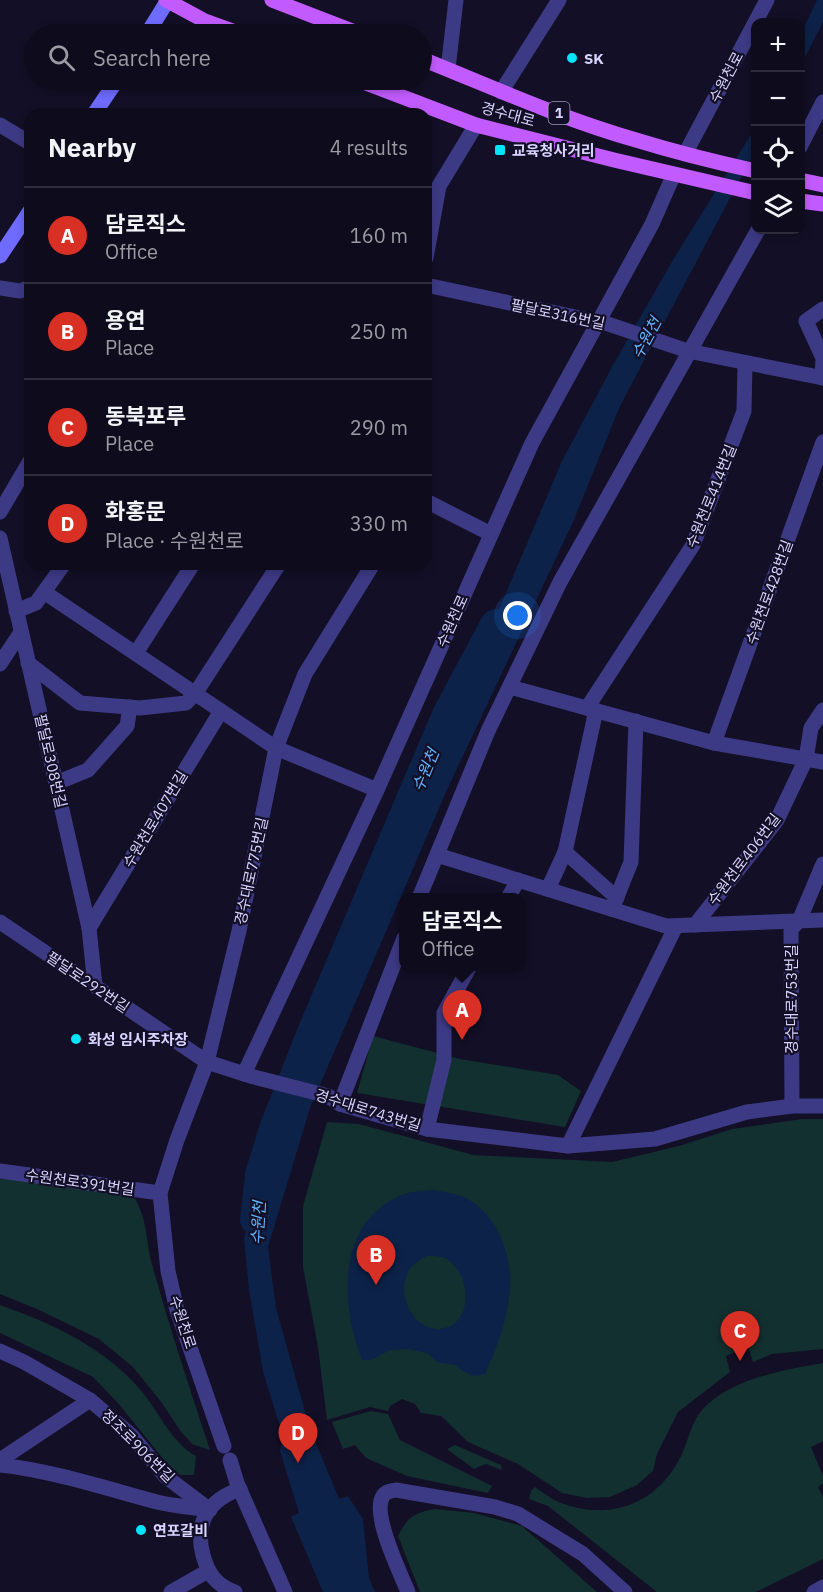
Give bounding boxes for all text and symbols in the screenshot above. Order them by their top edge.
map controls [751,18,805,234]
button: + [751,18,805,72]
search box [24,24,432,90]
icon: search [45,41,78,74]
text: Search here [93,43,211,72]
street label: 수원천로 [705,48,747,106]
place label: SK [584,49,604,68]
marker: SK [565,51,579,65]
button: − [751,72,805,126]
street label: 경수대로 [479,98,537,130]
road number: 1 [548,102,570,124]
button: locate [751,126,805,180]
text: Nearby [48,130,136,164]
text: 4 results [330,134,408,161]
place label: 교육청사거리 [512,141,595,160]
marker: 교육청사거리 [493,143,507,157]
button: layers [751,180,805,234]
text: 담로직스 [105,209,186,238]
text: A [61,222,74,249]
text: 160 m [350,222,408,249]
text: Office [105,238,158,265]
street label: 팔달로316번길 [509,295,607,333]
text: 용연 [105,305,145,334]
water label: 수원천 [627,312,666,362]
text: B [61,318,74,345]
text: 250 m [350,318,408,345]
text: Place [105,334,154,361]
text: 동북포루 [105,401,186,430]
text: C [61,414,74,441]
text: 290 m [350,414,408,441]
text: Place [105,430,154,457]
street label: 수원천로414번길 [682,442,740,550]
text: 화홍문 [105,496,166,525]
text: D [61,510,74,537]
text: 330 m [350,510,408,537]
text: Place · 수원천로 [105,527,244,554]
street label: 수원천로428번길 [741,537,797,647]
street label: 수원천로 [432,592,472,650]
your location [503,601,532,630]
street label: 팔달로308번길 [31,712,71,810]
water label: 수원천 [407,744,444,794]
street label: 수원천로407번길 [119,767,191,871]
street label: 수원천로406번길 [703,809,785,909]
street label: 경수대로775번길 [230,815,272,927]
popup [399,893,525,971]
text: 담로직스 [422,906,502,935]
text: Office [422,935,474,962]
street label: 경수대로753번길 [782,944,801,1054]
street label: 팔달로292번길 [43,947,133,1017]
pin: A [442,990,482,1040]
place label: 화성 임시주차장 [88,1030,188,1049]
marker: 화성 임시주차장 [69,1032,83,1046]
street label: 경수대로743번길 [313,1085,423,1135]
street label: 수원천로391번길 [24,1165,136,1199]
water label: 수원천 [247,1198,269,1246]
pin: B [356,1236,395,1285]
street label: 수원천로 [165,1293,201,1351]
pin: C [720,1312,760,1361]
street label: 정조로906번길 [97,1405,179,1487]
pin: D [278,1414,318,1463]
place label: 연포갈비 [153,1521,208,1540]
marker: 연포갈비 [134,1523,148,1537]

